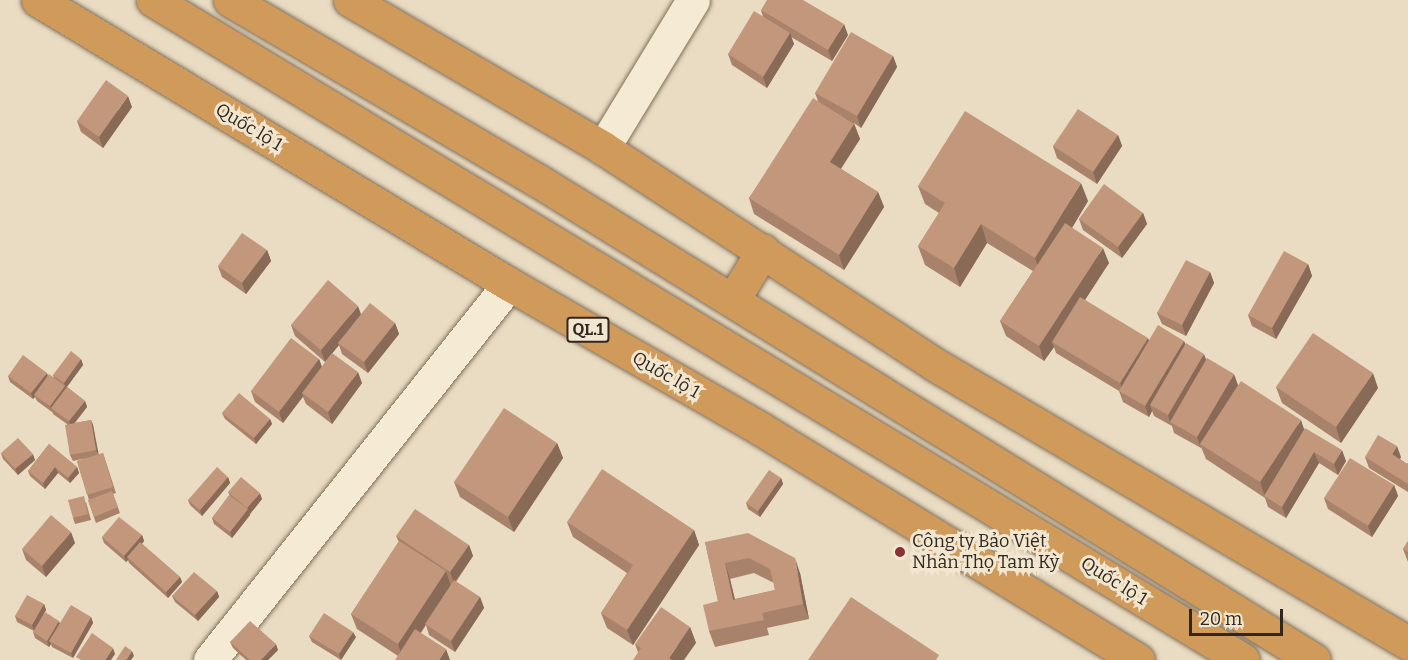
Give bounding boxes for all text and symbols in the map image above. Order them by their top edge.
street label: Quốc lộ 1 [212,99,286,155]
road number: QL.1 [566,317,610,343]
street label: Quốc lộ 1 [628,347,704,403]
place label: Công ty Bảo Việt Nhân Thọ Tam Kỳ [912,531,1059,574]
marker: Công ty Bảo Việt Nhân Thọ Tam Kỳ [893,545,907,559]
street label: Quốc lộ 1 [1077,552,1151,610]
scale bar [1192,597,1286,635]
text: 20 m [1200,608,1242,630]

